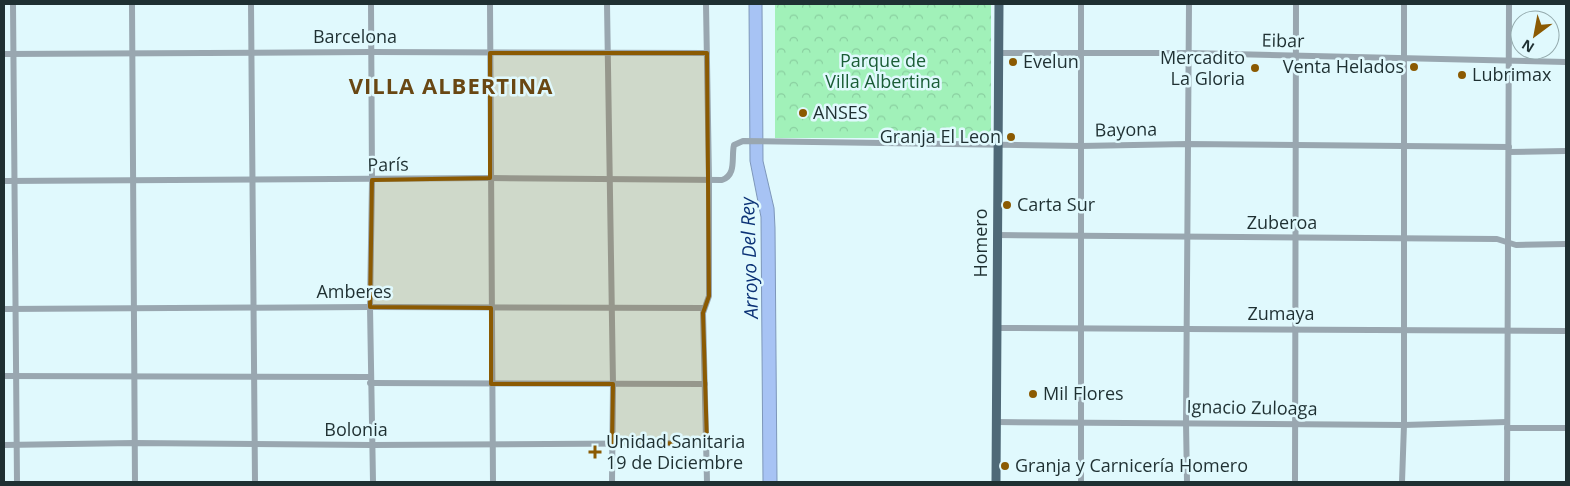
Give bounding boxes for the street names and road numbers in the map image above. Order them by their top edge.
street label: Barcelona [313,24,397,48]
street label: Eibar [1261,28,1305,52]
street label: Bayona [1095,116,1157,142]
street label: París [367,152,409,176]
street label: Homero [968,208,992,278]
street label: Zuberoa [1247,210,1317,234]
street label: Amberes [316,279,392,303]
street label: Zumaya [1247,301,1315,325]
street label: Ignacio Zuloaga [1186,394,1318,420]
street label: Bolonia [324,417,388,441]

